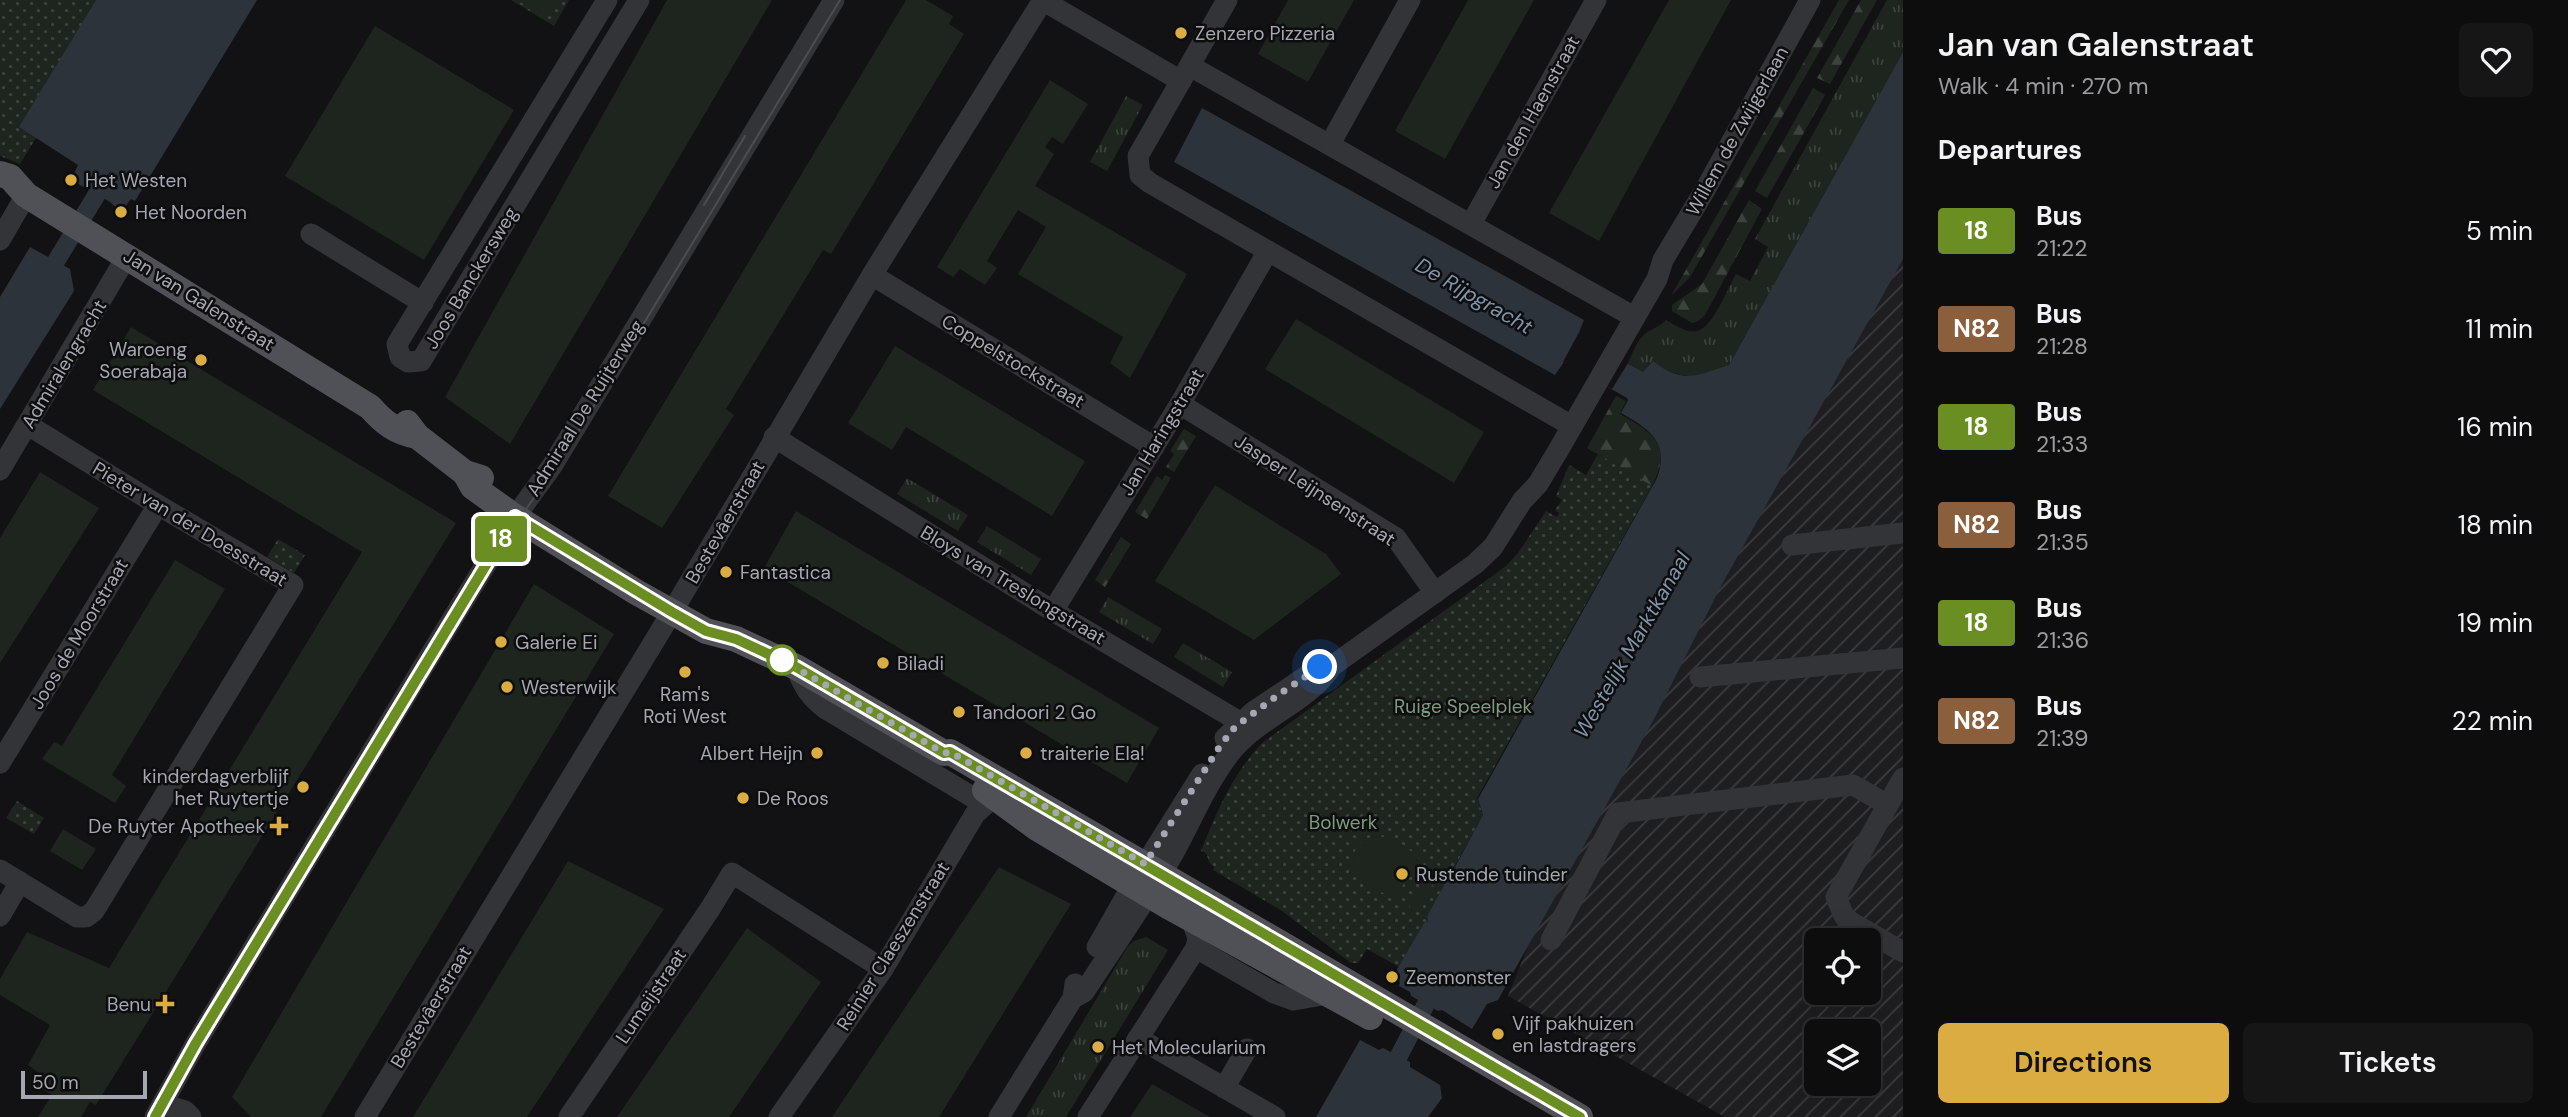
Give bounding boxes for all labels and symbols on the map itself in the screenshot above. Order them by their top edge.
place label: Zenzero Pizzeria [1195,21,1335,46]
marker: Zenzero Pizzeria [1173,25,1189,41]
street label: Jan den Haenstraat [1481,31,1585,193]
street label: Willem de Zwijgerlaan [1680,42,1794,220]
place label: Het Westen [85,168,187,193]
marker: Het Westen [63,172,79,188]
place label: Het Noorden [135,200,247,225]
street label: Joos Banckersweg [419,202,524,354]
marker: Het Noorden [113,204,129,220]
street label: Jan van Galenstraat [119,243,279,357]
water label: De Rijpgracht [1410,251,1539,341]
street label: Admiralengracht [16,295,112,433]
street label: Coppelstockstraat [937,308,1089,414]
street label: Admiraal De Ruijterweg [521,315,650,501]
place label: Waroeng Soerabaja [99,337,187,384]
marker: Waroeng Soerabaja [193,352,209,368]
street label: Jan Haringstraat [1114,364,1210,500]
street label: Jasper Leijnsenstraat [1230,428,1400,552]
street label: Pieter van der Doesstraat [88,456,292,592]
street label: Bestevâerstraat [680,456,770,588]
line badge: 18 [470,516,532,562]
street label: Bloys van Treslongstraat [916,520,1110,650]
water label: Westelijk Marktkanaal [1567,546,1697,743]
street label: Joos de Moorstraat [24,554,134,714]
place label: Fantastica [740,560,831,585]
marker: Fantastica [718,564,734,580]
place label: Galerie Ei [515,630,598,655]
marker: Galerie Ei [493,634,509,650]
unlabelled marker [767,645,797,675]
your location [1302,649,1337,684]
place label: Biladi [897,651,944,676]
marker: Biladi [875,655,891,671]
marker: Ram's Roti West [677,664,693,680]
place label: Westerwijk [521,675,617,700]
marker: Westerwijk [499,679,515,695]
place label: Ram's Roti West [643,682,727,729]
park label: Ruige Speelplek [1394,694,1532,719]
place label: Tandoori 2 Go [973,700,1096,725]
marker: Tandoori 2 Go [951,704,967,720]
place label: Albert Heijn [700,741,803,766]
place label: traiterie Ela! [1040,741,1145,766]
marker: Albert Heijn [809,745,825,761]
marker: traiterie Ela! [1018,745,1034,761]
place label: kinderdagverblijf het Ruytertje [143,764,289,811]
marker: kinderdagverblijf het Ruytertje [295,779,311,795]
place label: De Roos [757,786,829,811]
marker: De Roos [735,790,751,806]
park label: Bolwerk [1309,810,1378,835]
place label: De Ruyter Apotheek [88,814,265,839]
marker: De Ruyter Apotheek [271,818,287,834]
street label: Reinier Claeszenstraat [831,857,955,1035]
place label: Rustende tuinder [1416,862,1567,887]
marker: Rustende tuinder [1394,866,1410,882]
street label: Bestevâerstraat [385,941,477,1073]
street label: Lumeijstraat [610,944,692,1048]
place label: Zeemonster [1406,965,1511,990]
marker: Zeemonster [1384,969,1400,985]
place label: Benu [107,992,151,1017]
marker: Benu [157,996,173,1012]
place label: Vijf pakhuizen en lastdragers [1512,1011,1637,1058]
marker: Vijf pakhuizen en lastdragers [1490,1026,1506,1042]
place label: Het Molecularium [1112,1035,1266,1060]
marker: Het Molecularium [1090,1039,1106,1055]
scale bar [21,1068,147,1100]

